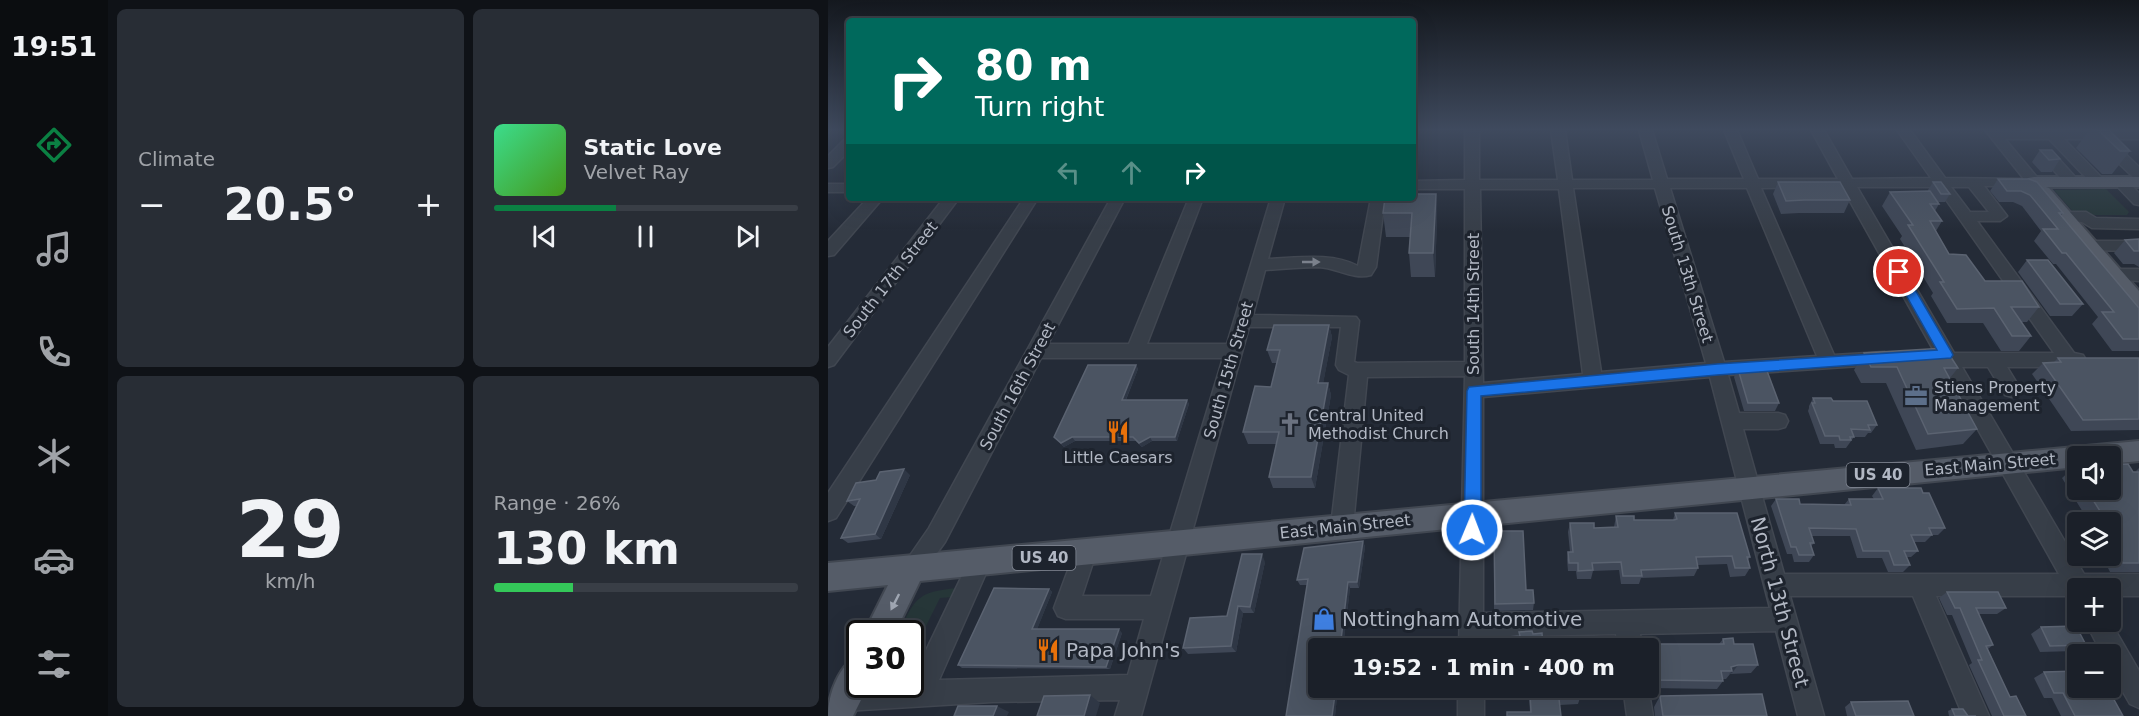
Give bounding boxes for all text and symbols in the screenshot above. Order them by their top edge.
text: 19:51 [11,31,97,62]
text: 80 m [975,41,1092,90]
icon: right [876,42,954,120]
text: Turn right [975,91,1104,122]
icon: directions [33,124,75,166]
text: Static Love [584,135,722,160]
text: Climate [138,147,215,171]
icon: left [1052,156,1085,189]
icon: ahead [1115,156,1148,189]
icon: right [1178,156,1211,189]
text: Velvet Ray [584,160,689,184]
text: 20.5° [223,178,357,231]
text: − [138,185,166,224]
text: + [415,185,443,224]
street label: South 13th Street [1658,203,1717,345]
street label: South 17th Street [839,217,942,341]
icon: previous [528,220,561,253]
icon: pause [629,220,662,253]
icon: next [731,220,764,253]
icon: music [33,228,75,270]
street label: South 14th Street [1464,233,1483,375]
pin [1873,246,1924,297]
icon: arrive [1882,255,1915,288]
one-way arrow [1301,257,1320,267]
street label: South 15th Street [1200,299,1257,441]
street label: South 16th Street [976,319,1059,453]
icon: phone [33,331,75,373]
place label: Stiens Property Management [1934,378,2056,415]
office icon: Stiens Property Management [1903,383,1929,409]
place label: Central United Methodist Church [1308,406,1449,443]
church icon: Central United Methodist Church [1277,411,1303,437]
restaurant icon: Little Caesars [1105,419,1131,445]
icon: climate [33,435,75,477]
map controls [2067,446,2121,698]
button: sound [2067,446,2121,500]
place label: Little Caesars [1063,448,1173,467]
street label: East Main Street [1924,449,2056,480]
road number: US 40 [1846,463,1910,487]
text: 29 [236,485,345,575]
text: Range · 26% [494,491,620,515]
position arrow [1440,498,1504,562]
street label: East Main Street [1279,510,1411,543]
button: layers [2067,512,2121,566]
street label: North 13th Street [1746,514,1814,690]
text: 130 km [494,522,680,575]
icon: car [33,539,75,581]
road number: US 40 [1012,546,1076,570]
text: km/h [265,569,315,593]
button: + [2067,578,2121,632]
one-way arrow [890,593,900,610]
shop icon: Nottingham Automotive [1311,606,1337,632]
place label: Nottingham Automotive [1342,607,1582,631]
speed limit sign: 30 [846,620,924,698]
restaurant icon: Papa John's [1035,637,1061,663]
place label: Papa John's [1066,638,1180,662]
icon: filters [33,643,75,685]
button: − [2067,644,2121,698]
text: 19:52 · 1 min · 400 m [1352,655,1615,680]

